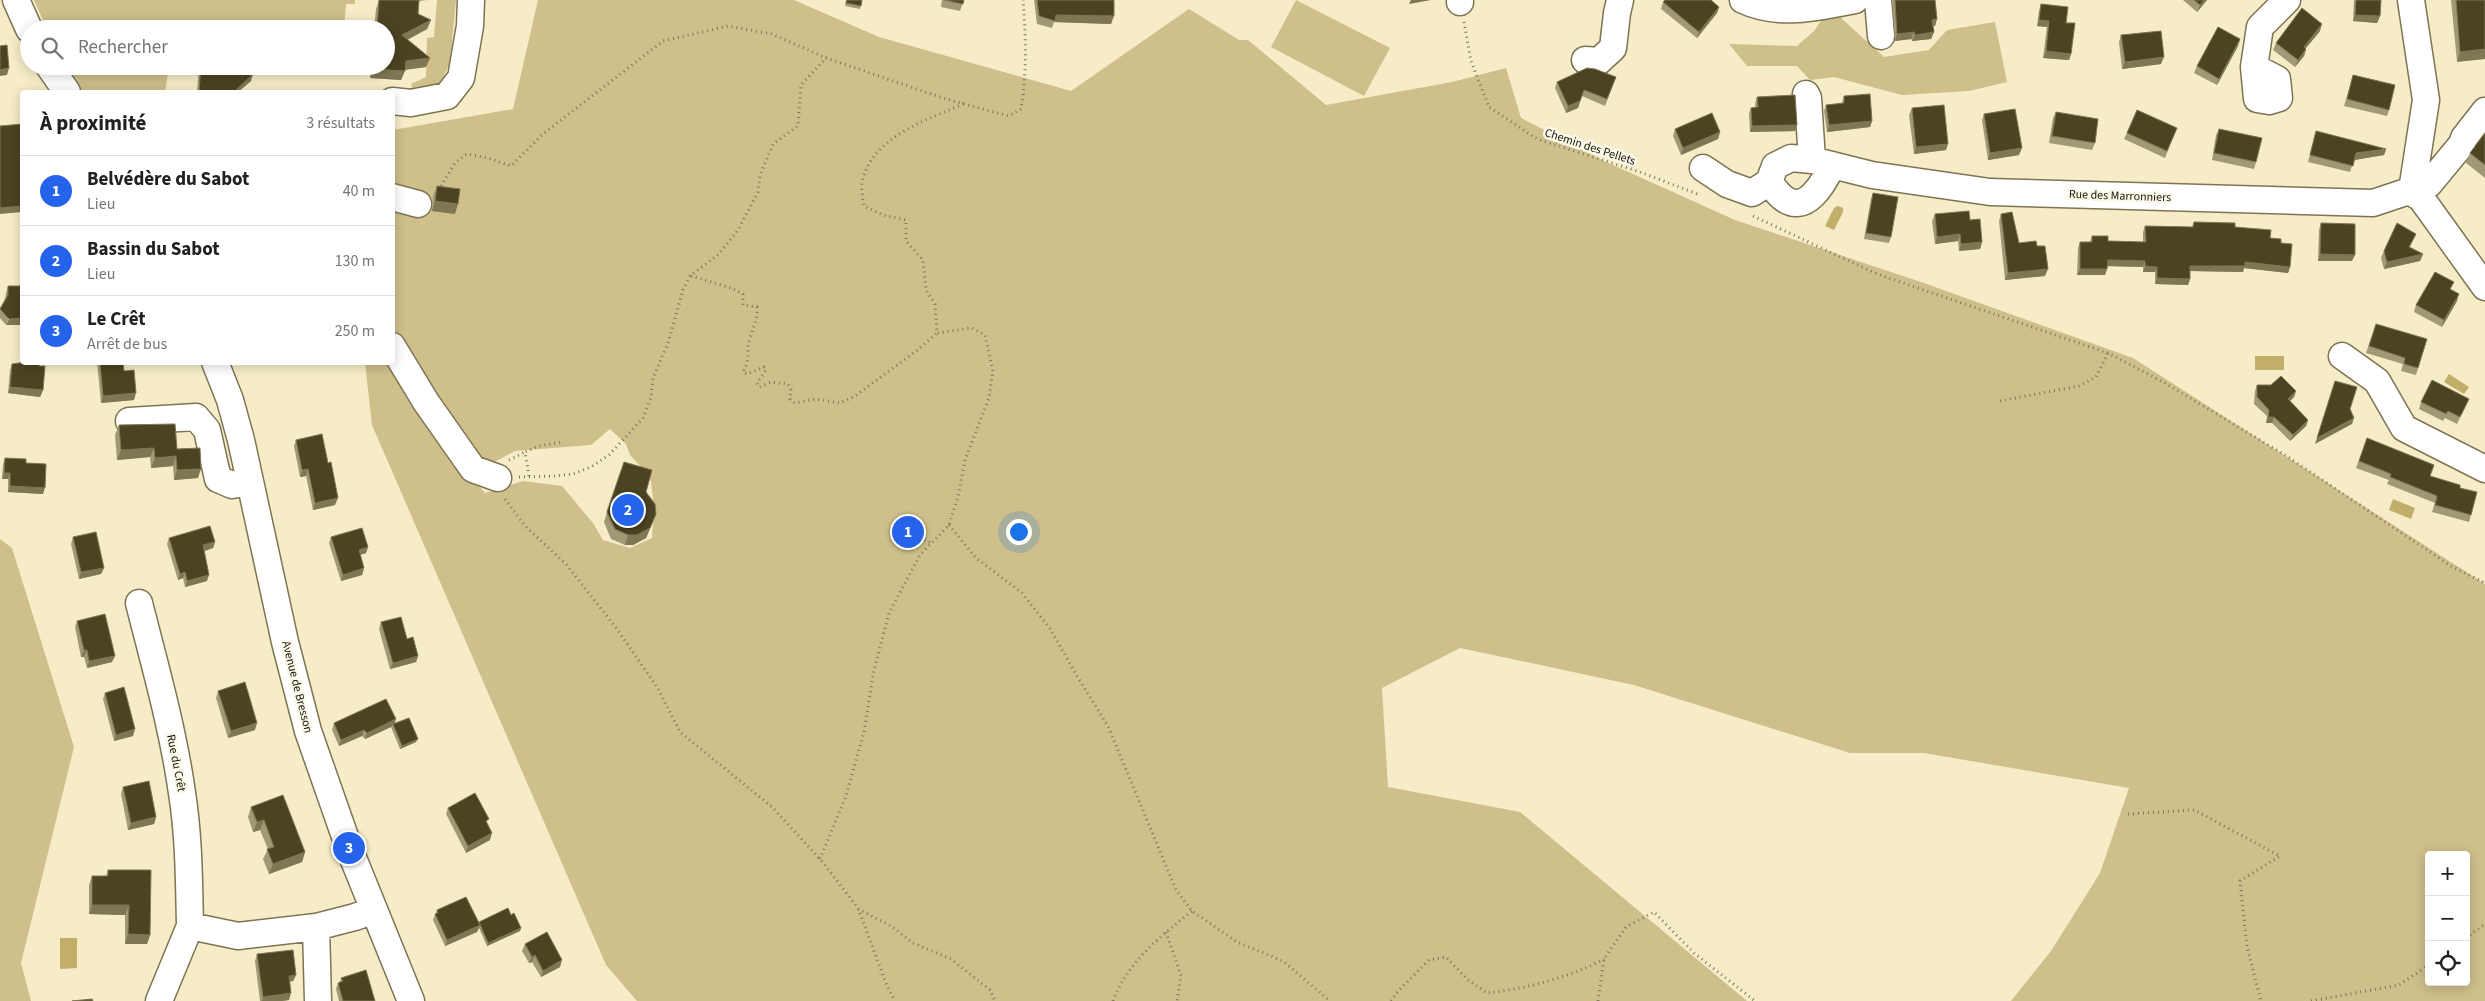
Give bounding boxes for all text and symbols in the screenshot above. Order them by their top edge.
search box [20,20,395,75]
icon: search [38,34,66,62]
text: Rechercher [78,34,168,61]
text: À proximité [40,108,146,138]
text: 3 résultats [306,112,375,134]
street label: Chemin des Pellets [1542,124,1638,170]
text: Belvédère du Sabot [87,166,249,193]
text: 1 [52,180,60,202]
text: 40 m [343,180,375,202]
street label: Rue des Marronniers [2069,186,2171,206]
text: Lieu [87,193,115,215]
text: Bassin du Sabot [87,236,220,263]
text: 2 [52,250,60,272]
text: 130 m [335,250,375,272]
text: Lieu [87,263,115,285]
text: Le Crêt [87,306,146,333]
text: 3 [52,320,60,342]
text: 250 m [335,320,375,342]
text: Arrêt de bus [87,333,167,355]
pin: 2 [612,491,644,529]
pin: 1 [892,513,924,551]
your location [1006,519,1032,545]
street label: Avenue de Bresson [277,639,317,735]
street label: Rue du Crêt [162,733,190,793]
pin: 3 [333,829,365,867]
map controls [2425,851,2470,986]
button: + [2425,851,2470,896]
button: − [2425,896,2470,941]
button: locate [2425,941,2470,986]

